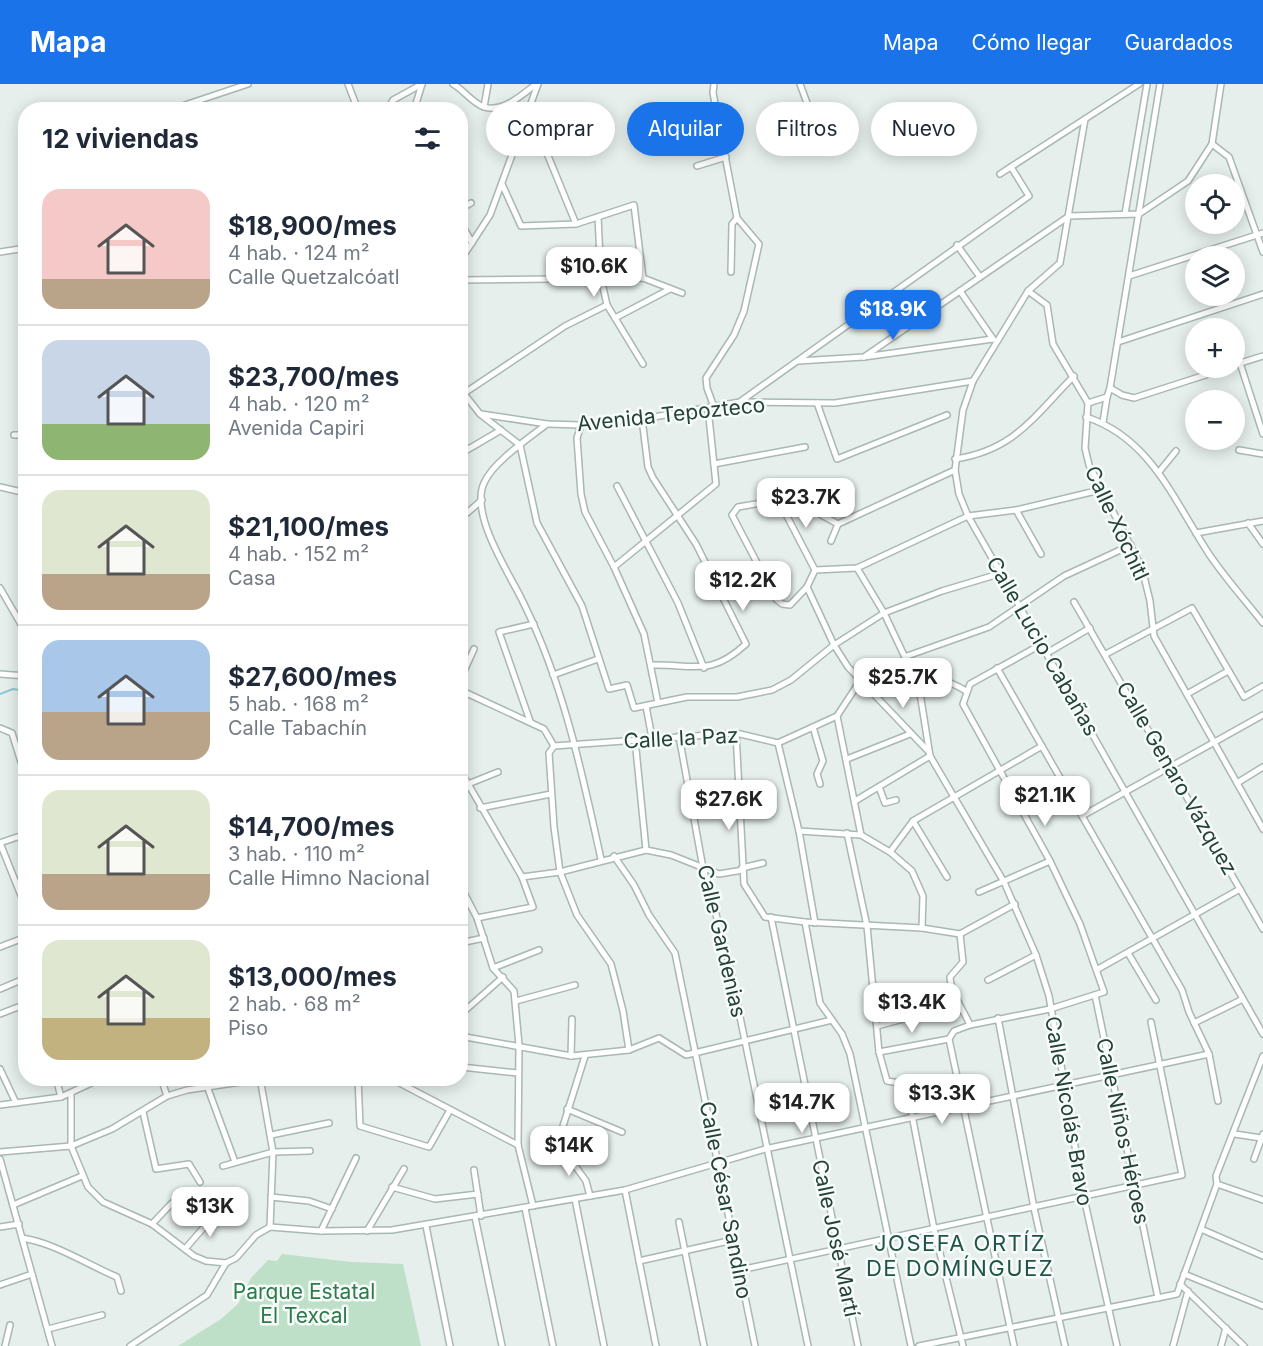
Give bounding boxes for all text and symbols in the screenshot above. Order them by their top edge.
text: Mapa [30,25,107,59]
text: Mapa [883,30,939,55]
text: Cómo llegar [972,30,1091,55]
text: Guardados [1124,30,1233,55]
chip: Comprar [486,102,615,156]
chip: Alquilar [627,102,744,156]
chip: Filtros [756,102,859,156]
chip: Nuevo [871,102,977,156]
icon: filters [411,122,444,155]
text: 12 viviendas [42,123,199,154]
map controls [1185,174,1245,450]
button: locate [1185,174,1245,234]
text: $18,900/mes [228,210,397,241]
icon: home [90,213,162,285]
text: 4 hab. · 124 m² [228,241,370,265]
button: layers [1185,246,1245,306]
pin: $10.6K [545,247,643,298]
text: $10.6K [560,254,628,278]
text: Calle Quetzalcóatl [228,265,399,289]
pin: $18.9K [844,290,942,341]
text: $18.9K [859,297,927,321]
button: + [1185,318,1245,378]
text: $23,700/mes [228,361,399,392]
icon: home [90,364,162,436]
button: − [1185,390,1245,450]
text: 4 hab. · 120 m² [228,392,370,416]
street label: Avenida Tepozteco [576,392,766,436]
text: Avenida Capiri [228,416,364,440]
street label: Calle Xóchitl [1080,462,1154,584]
pin: $23.7K [757,478,855,529]
text: $23.7K [771,485,841,509]
text: $21,100/mes [228,511,389,542]
icon: home [90,514,162,586]
text: 4 hab. · 152 m² [228,542,369,566]
street label: Calle Lucio Cabañas [982,552,1104,740]
pin: $12.2K [694,561,792,612]
text: Casa [228,566,276,590]
text: $12.2K [709,568,777,592]
pin: $25.7K [854,658,952,709]
text: $27,600/mes [228,661,397,692]
icon: home [90,664,162,736]
text: $25.7K [868,665,938,689]
street label: Calle Genaro Vázquez [1111,677,1243,879]
text: 5 hab. · 168 m² [228,692,369,716]
text: Calle Tabachín [228,716,367,740]
street label: Calle la Paz [623,723,739,753]
pin: $21.1K [996,776,1094,827]
pin: $27.6K [680,780,778,831]
text: $21.1K [1014,783,1076,807]
text: $27.6K [695,787,763,811]
text: $14,700/mes [228,811,395,842]
icon: home [90,814,162,886]
text: 3 hab. · 110 m² [228,842,365,866]
street label: Calle Gardenias [692,862,752,1020]
text: Calle Himno Nacional [228,866,430,890]
text: $13,000/mes [228,961,397,992]
icon: home [90,964,162,1036]
pin: $13.4K [863,983,961,1034]
text: $13.4K [878,990,946,1014]
text: 2 hab. · 68 m² [228,992,361,1016]
street label: Calle Nicolás Bravo [1040,1014,1098,1208]
text: Piso [228,1016,268,1040]
street label: Calle Niños Héroes [1091,1036,1155,1226]
pin: $13.3K [893,1074,991,1125]
text: $13.3K [908,1081,976,1105]
pin: $14.7K [753,1083,851,1134]
text: $14.7K [769,1090,835,1114]
street label: Calle César Sandino [695,1099,757,1301]
pin: $14K [533,1126,605,1177]
text: $14K [544,1133,594,1157]
street label: Calle José Martí [807,1157,865,1320]
pin: $13K [174,1187,246,1238]
text: $13K [185,1194,235,1218]
district label: JOSEFA ORTÍZ DE DOMÍNGUEZ [866,1230,1054,1281]
park label: Parque Estatal El Texcal [233,1279,375,1328]

